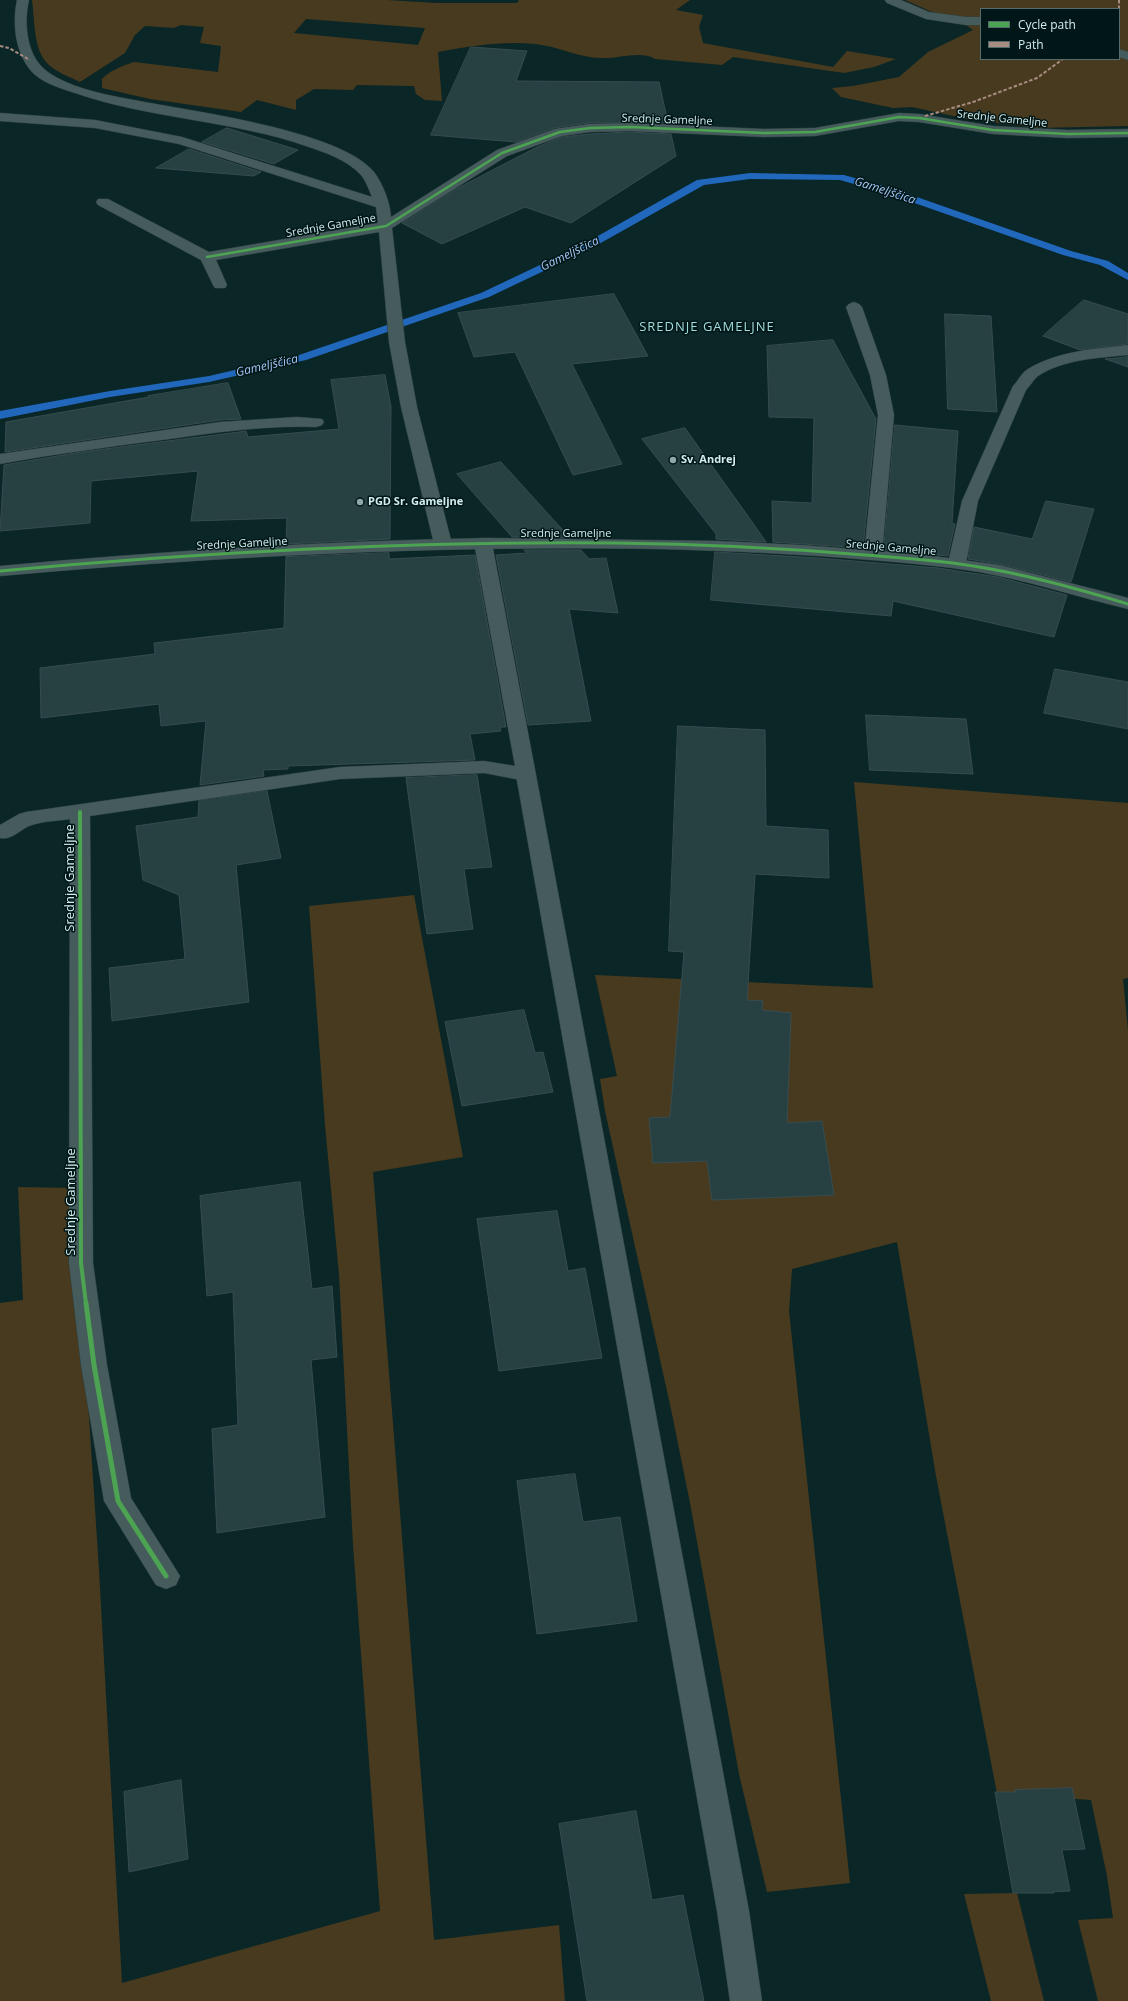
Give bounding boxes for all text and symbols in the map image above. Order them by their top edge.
legend [980,8,1120,60]
text: Cycle path [1018,16,1076,33]
text: Path [1018,36,1044,53]
street label: Srednje Gameljne [956,108,1048,130]
street label: Srednje Gameljne [621,112,713,128]
water label: Gameljščica [853,174,917,208]
street label: Srednje Gameljne [285,212,377,240]
water label: Gameljščica [538,234,602,274]
district label: SREDNJE GAMELJNE [639,319,775,335]
water label: Gameljščica [235,352,299,380]
place label: Sv. Andrej [681,453,736,467]
marker: Sv. Andrej [668,455,678,465]
place label: PGD Sr. Gameljne [368,495,463,509]
marker: PGD Sr. Gameljne [355,497,365,507]
street label: Srednje Gameljne [521,527,611,541]
street label: Srednje Gameljne [196,535,288,553]
street label: Srednje Gameljne [845,537,937,559]
street label: Srednje Gameljne [62,824,78,932]
street label: Srednje Gameljne [63,1148,79,1256]

